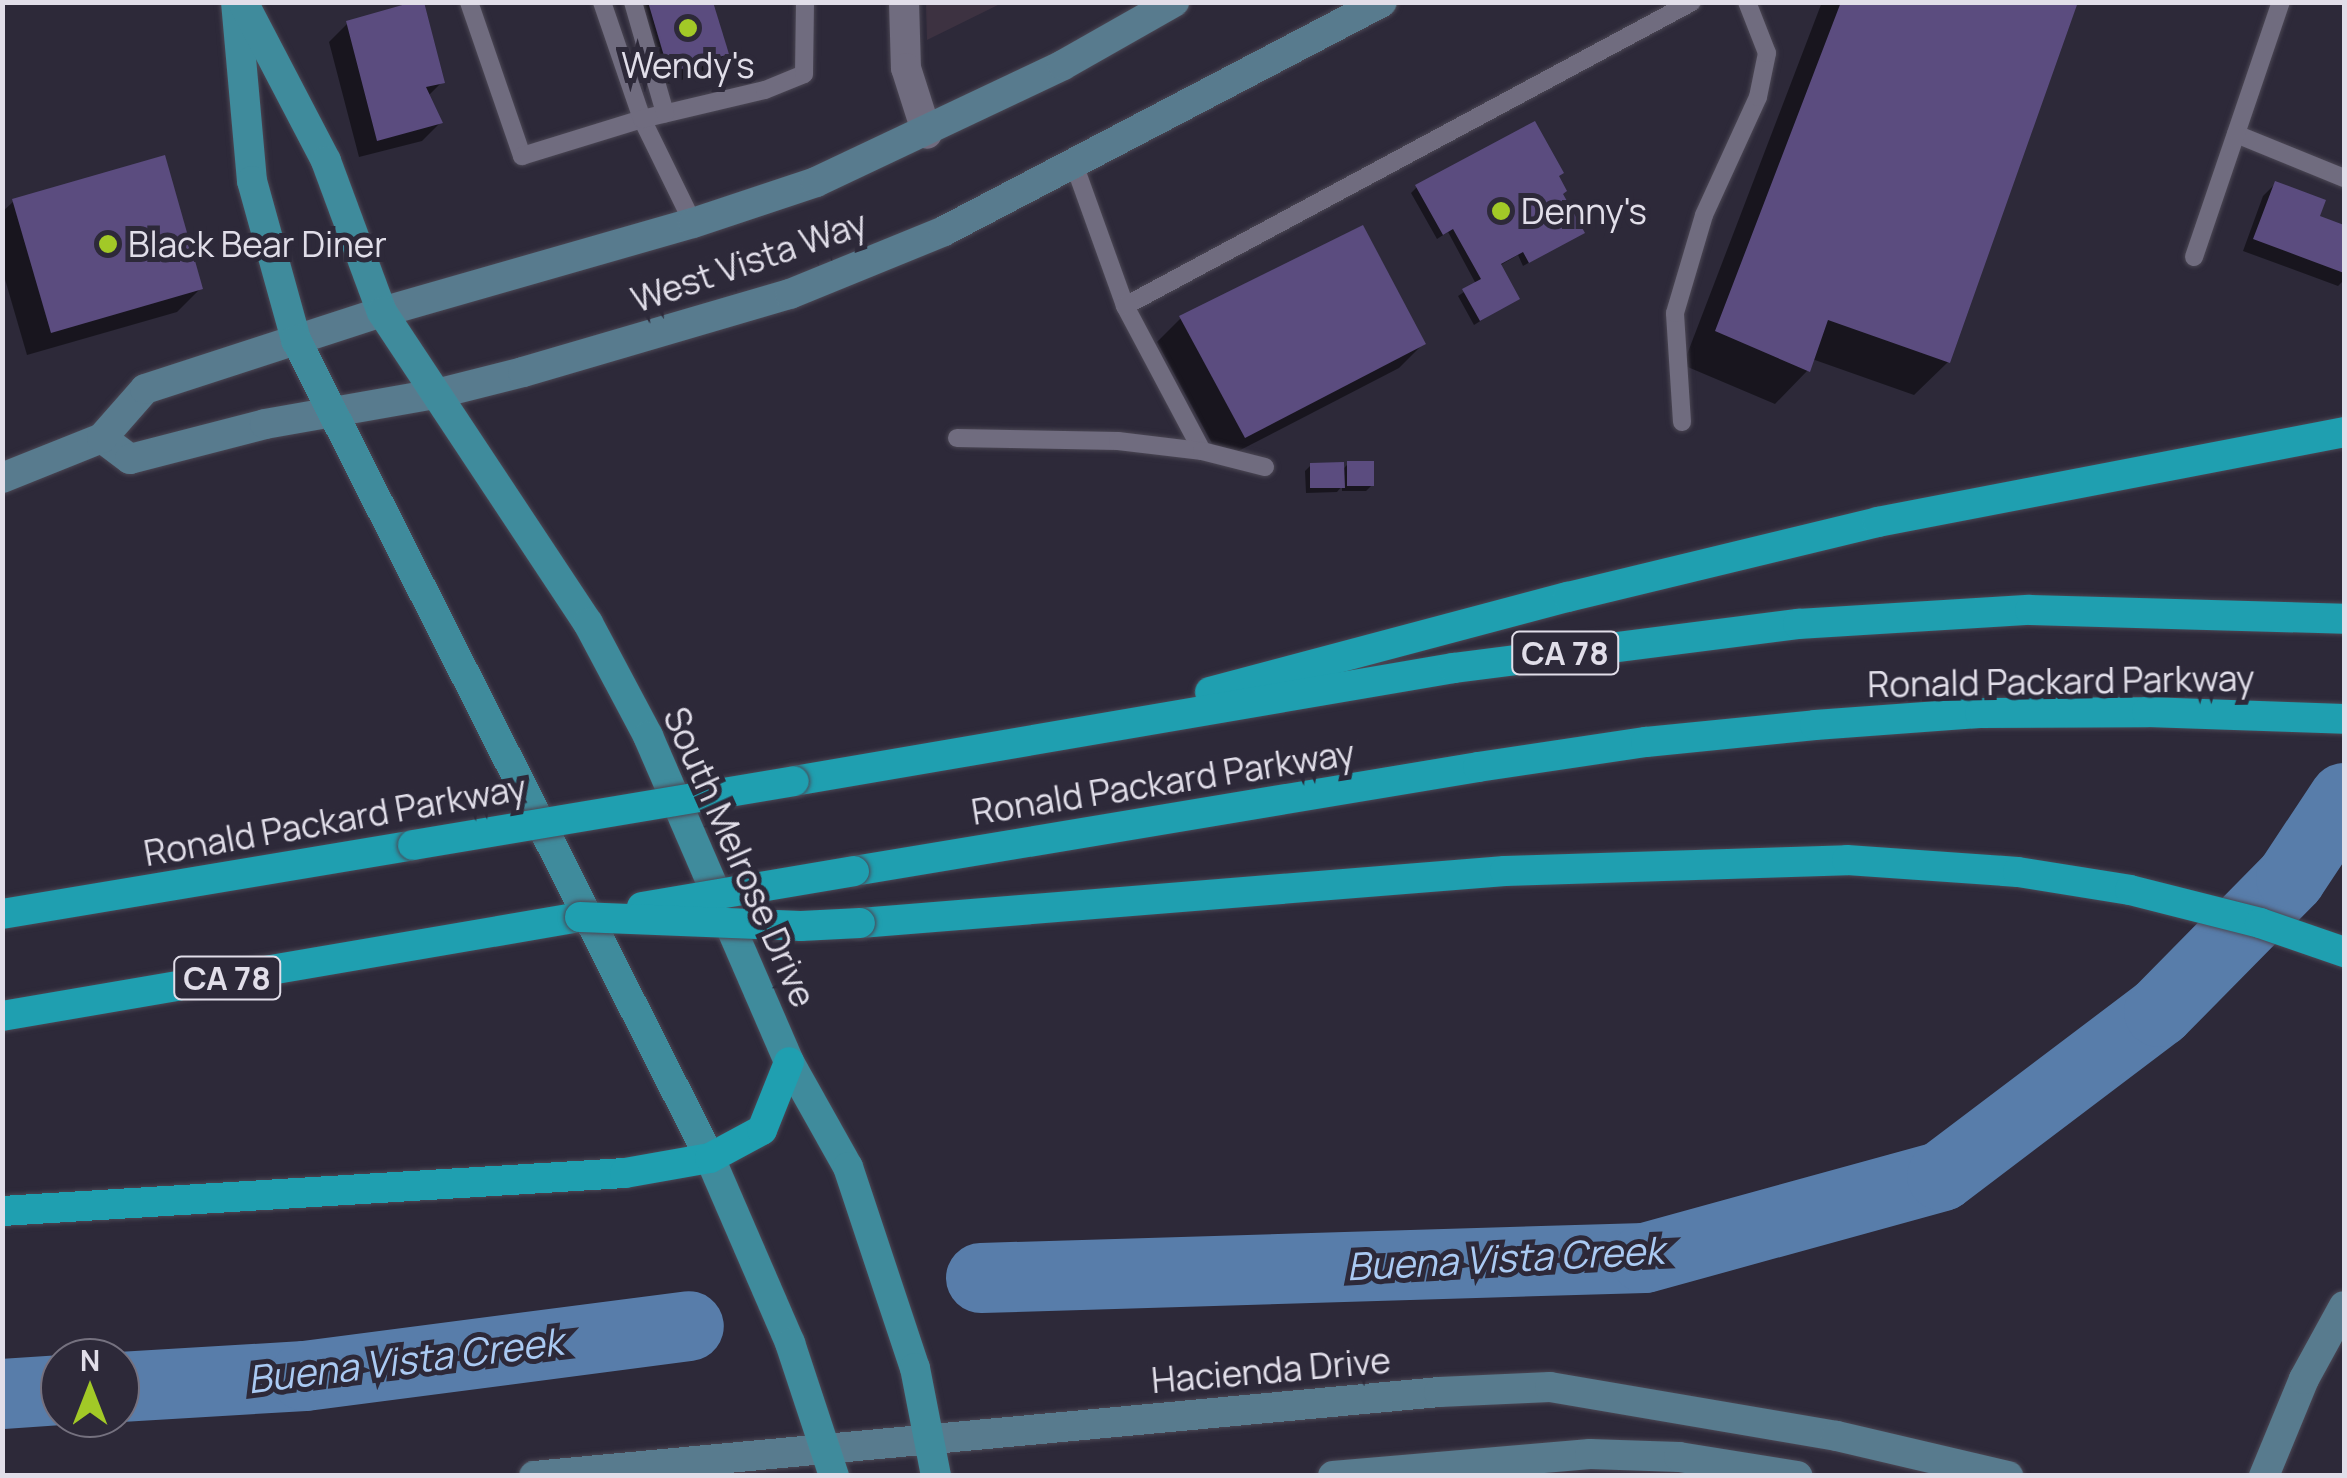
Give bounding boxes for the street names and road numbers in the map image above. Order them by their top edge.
street label: West Vista Way [626,201,872,321]
road number: CA 78 [1510,626,1620,680]
street label: Ronald Packard Parkway [1867,657,2255,705]
street label: South Melrose Drive [655,701,825,1013]
street label: Ronald Packard Parkway [968,731,1358,833]
street label: Ronald Packard Parkway [141,766,529,874]
road number: CA 78 [172,951,282,1005]
street label: Hacienda Drive [1150,1339,1392,1401]

